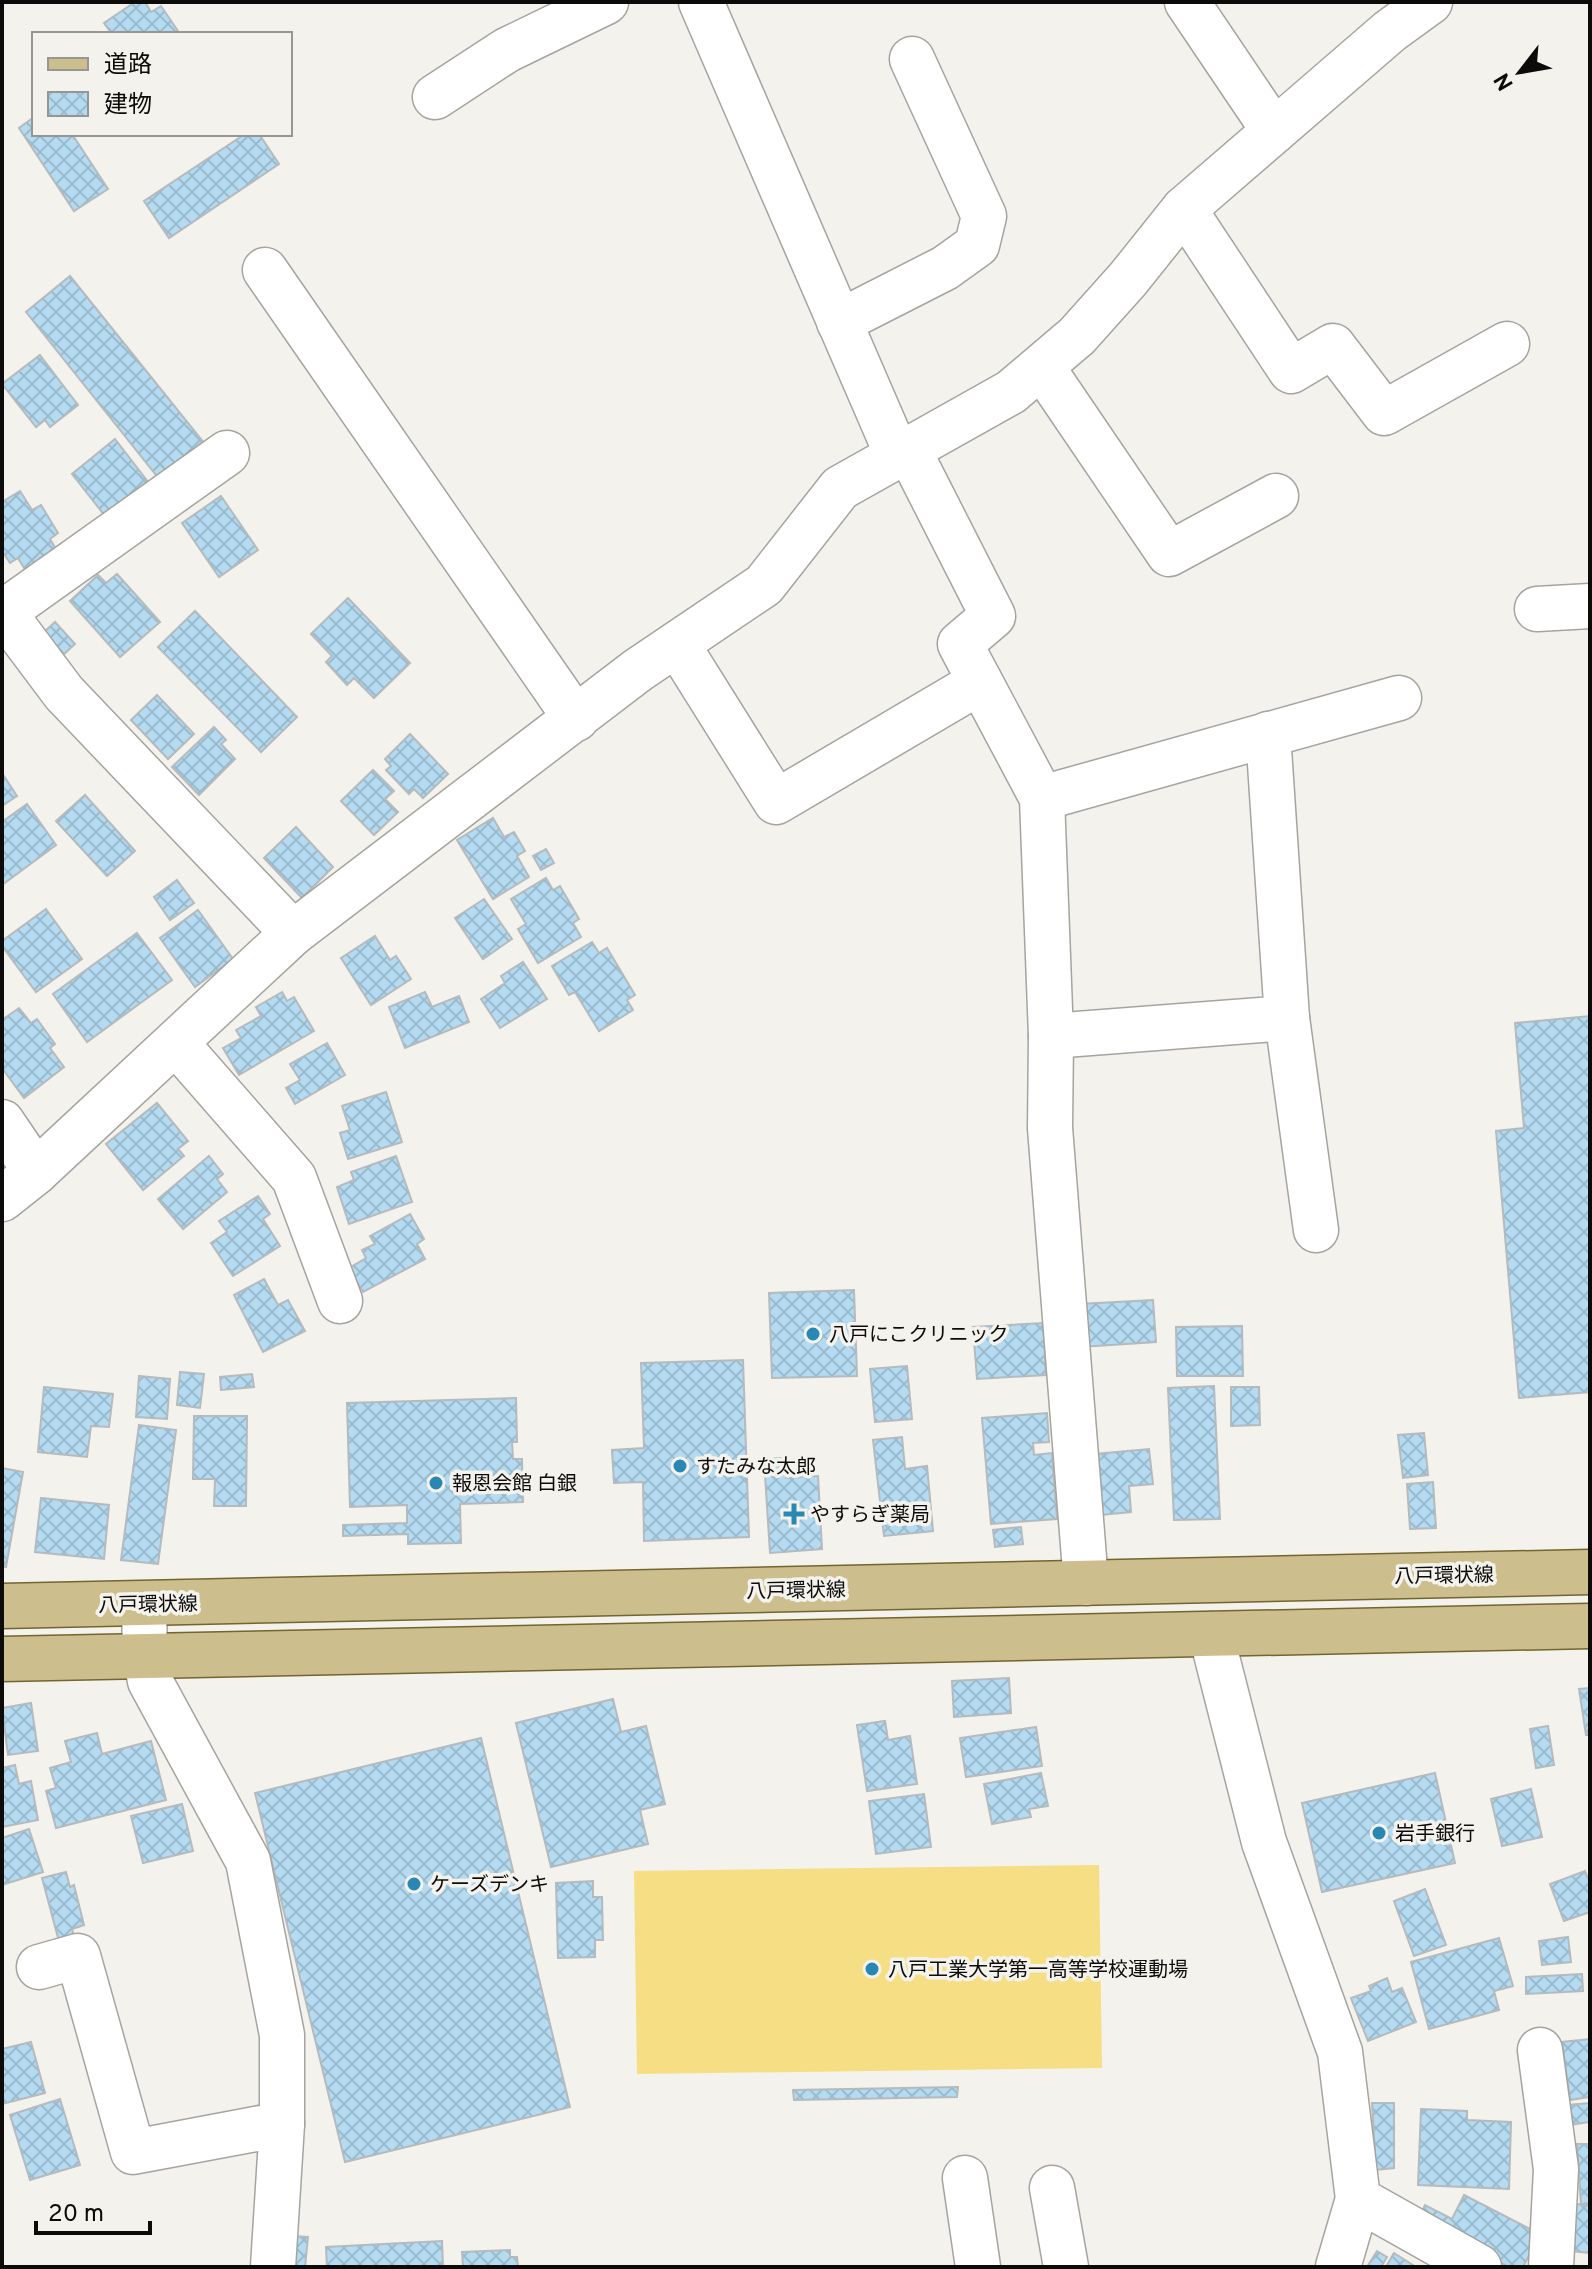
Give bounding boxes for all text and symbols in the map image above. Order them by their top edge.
legend [32,32,292,136]
north arrow [1480,32,1560,112]
text: 道路 [104,51,152,81]
text: N [1489,67,1521,95]
text: 建物 [104,91,152,121]
place label: 八戸にこクリニック [829,1323,1009,1349]
marker: 八戸にこクリニック [804,1325,822,1343]
place label: すたみな太郎 [696,1455,816,1481]
marker: すたみな太郎 [671,1457,689,1475]
place label: 報恩会館 白銀 [452,1472,577,1498]
marker: 報恩会館 白銀 [427,1474,445,1492]
place label: やすらぎ薬局 [810,1503,930,1529]
marker: やすらぎ薬局 [785,1505,803,1523]
street label: 八戸環状線 [1394,1563,1494,1591]
street label: 八戸環状線 [746,1578,846,1606]
street label: 八戸環状線 [98,1592,198,1620]
place label: 岩手銀行 [1395,1822,1475,1848]
marker: 岩手銀行 [1370,1824,1388,1842]
place label: ケーズデンキ [430,1873,549,1899]
marker: ケーズデンキ [405,1875,423,1893]
place label: 八戸工業大学第一高等学校運動場 [888,1958,1188,1984]
marker: 八戸工業大学第一高等学校運動場 [863,1960,881,1978]
scale bar [36,2185,150,2235]
text: 20 m [48,2200,104,2230]

